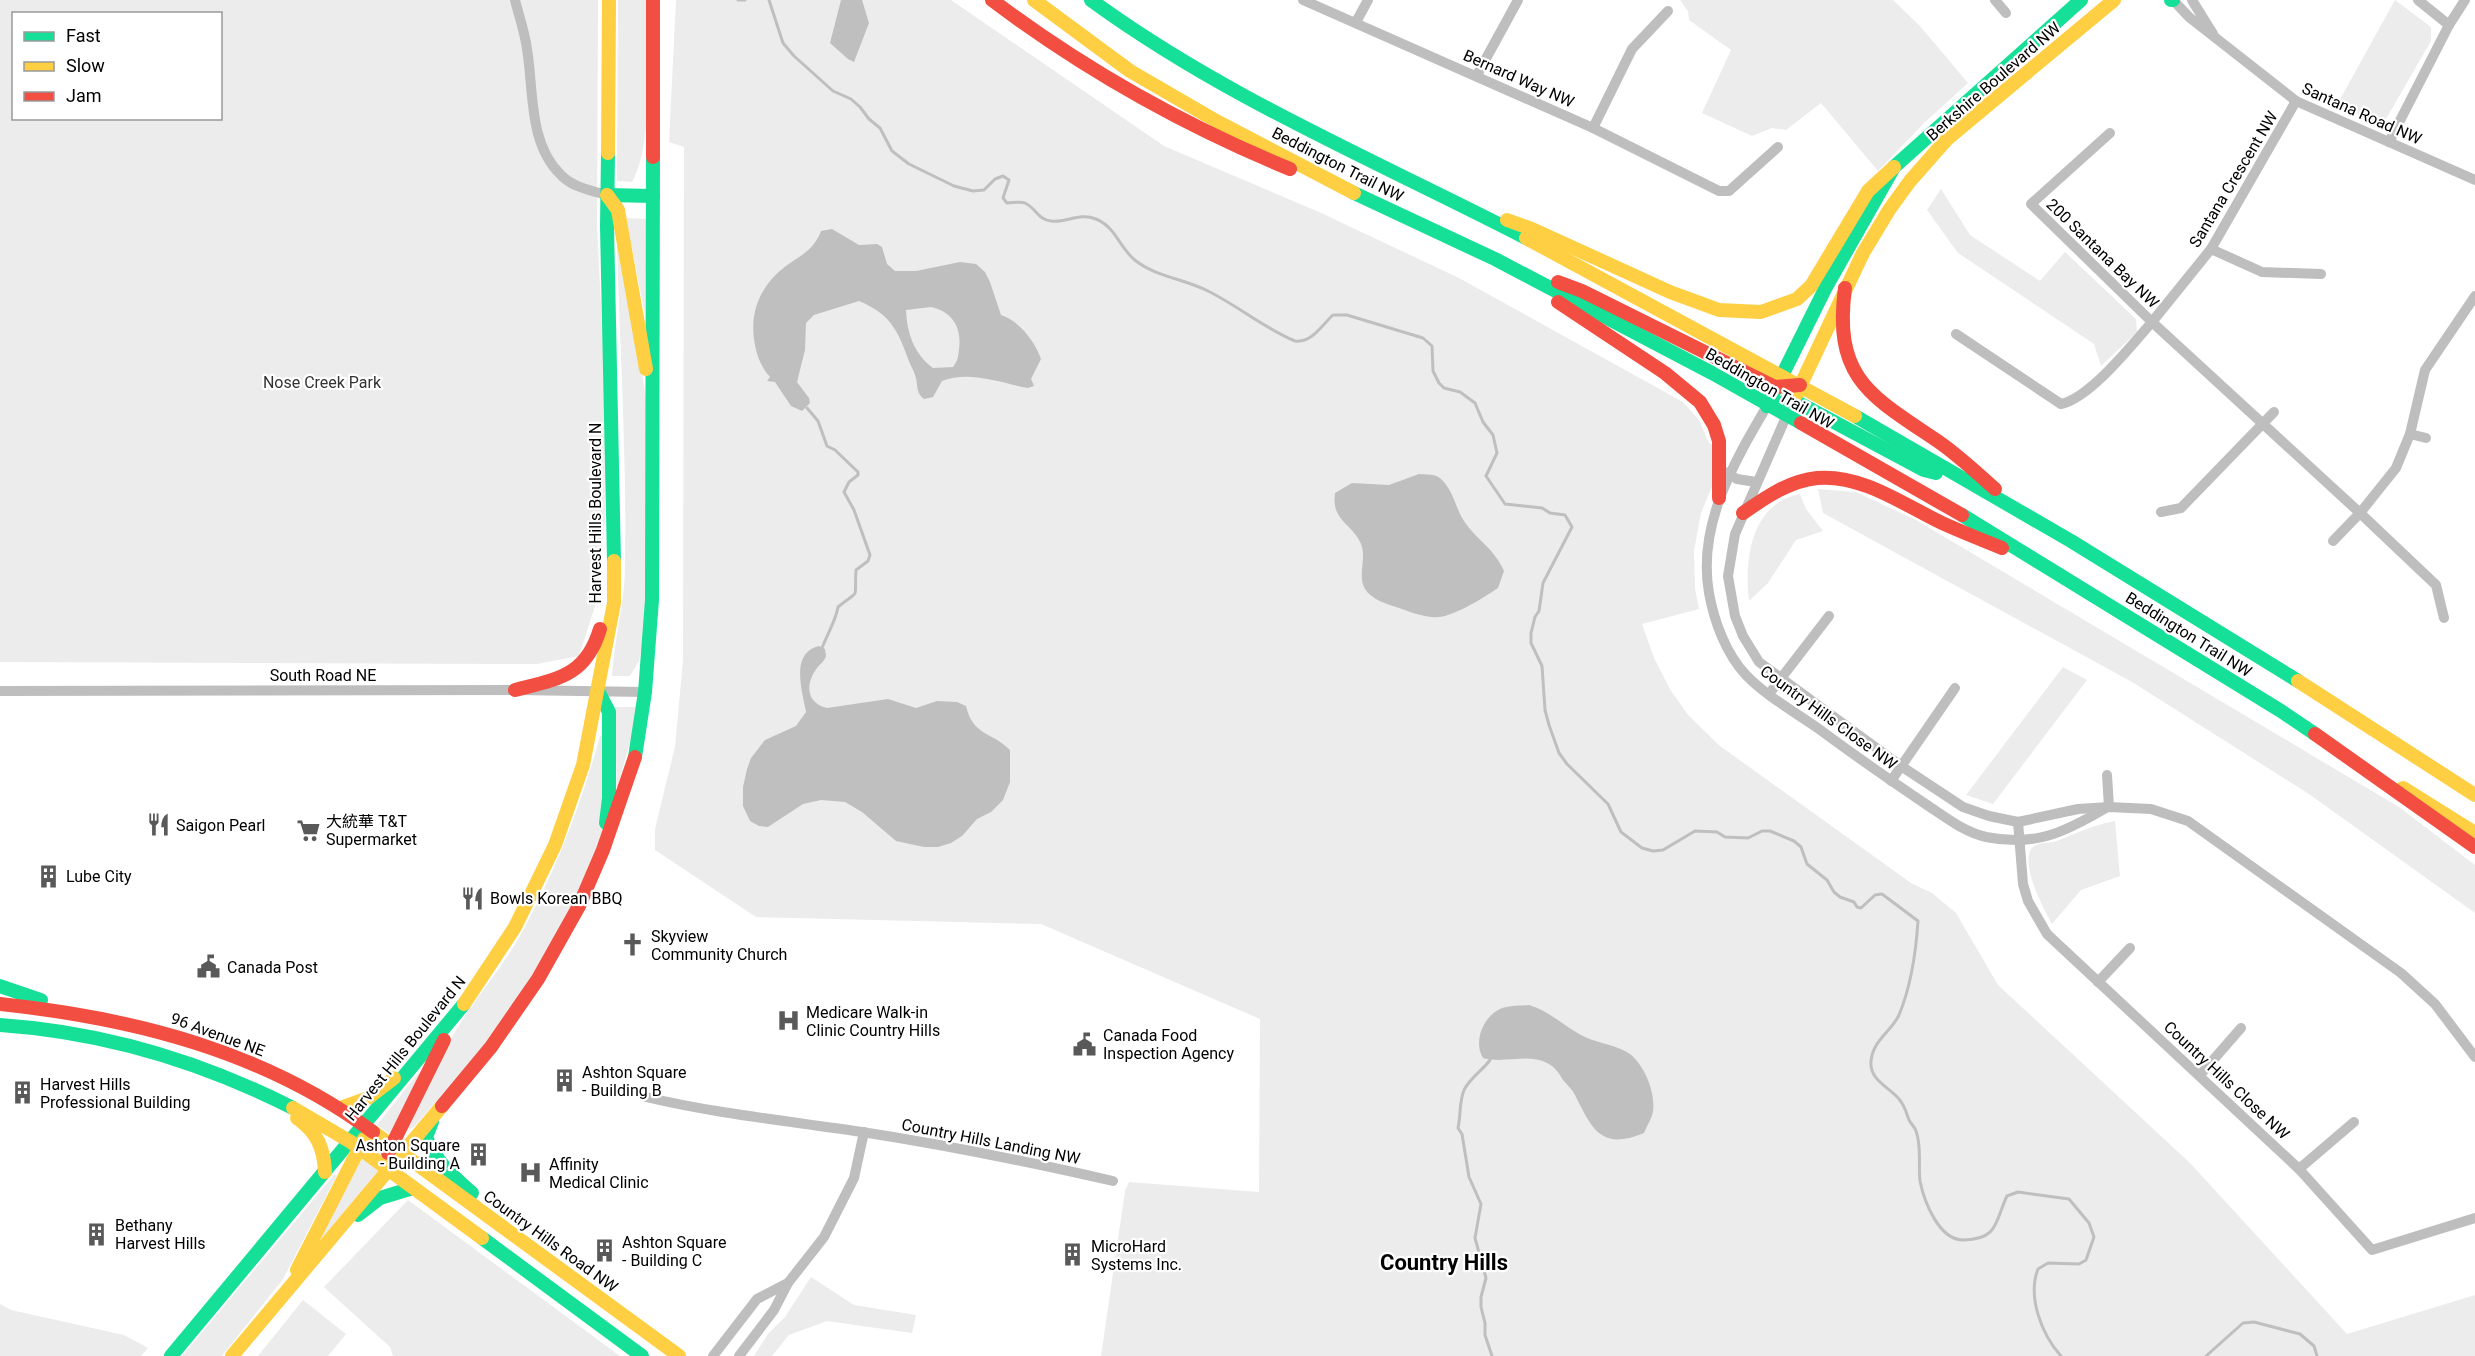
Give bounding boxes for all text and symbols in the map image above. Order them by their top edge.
legend [12,12,222,120]
street label: Berkshire Boulevard NW [1923,18,2064,145]
text: Fast [66,25,101,46]
street label: Bernard Way NW [1460,46,1577,111]
text: Slow [66,55,105,76]
street label: Santana Road NW [2299,79,2424,148]
text: Jam [66,85,102,106]
street label: Santana Crescent NW [2185,108,2282,251]
street label: Beddington Trail NW [1269,123,1407,206]
street label: 200 Santana Bay NW [2042,195,2163,312]
street label: Beddington Trail NW [1702,344,1837,433]
park label: Nose Creek Park [263,373,382,392]
street label: Harvest Hills Boulevard N [586,423,605,603]
street label: Beddington Trail NW [2122,588,2255,681]
street label: Country Hills Close NW [1757,661,1901,773]
street label: South Road NE [270,666,376,685]
restaurant icon: Saigon Pearl [145,812,171,838]
place label: 大統華 T&T Supermarket [326,812,417,849]
place label: Saigon Pearl [176,816,266,835]
supermarket icon: 大統華 T&T Supermarket [295,817,321,843]
building icon: Lube City [35,863,61,889]
place label: Lube City [66,867,132,886]
restaurant icon: Bowls Korean BBQ [459,885,485,911]
place label: Bowls Korean BBQ [490,889,622,908]
place label: Skyview Community Church [651,927,787,964]
church icon: Skyview Community Church [620,932,646,958]
public building icon: Canada Post [196,954,222,980]
place label: Canada Post [227,958,318,977]
street label: Harvest Hills Boulevard N [341,972,470,1125]
place label: Medicare Walk-in Clinic Country Hills [806,1003,940,1040]
hospital icon: Medicare Walk-in Clinic Country Hills [775,1008,801,1034]
street label: 96 Avenue NE [168,1009,267,1060]
street label: Country Hills Close NW [2160,1017,2293,1143]
place label: Canada Food Inspection Agency [1103,1026,1234,1063]
public building icon: Canada Food Inspection Agency [1072,1031,1098,1057]
place label: Ashton Square - Building B [582,1063,686,1100]
building icon: Ashton Square - Building B [551,1068,577,1094]
place label: Harvest Hills Professional Building [40,1075,191,1112]
building icon: Harvest Hills Professional Building [9,1080,35,1106]
street label: Country Hills Landing NW [900,1115,1082,1168]
place label: Ashton Square - Building A [356,1136,461,1173]
building icon: Ashton Square - Building A [465,1141,491,1167]
place label: Affinity Medical Clinic [549,1155,649,1192]
hospital icon: Affinity Medical Clinic [518,1160,544,1186]
street label: Country Hills Road NW [480,1186,621,1296]
place label: Bethany Harvest Hills [115,1216,206,1253]
building icon: Bethany Harvest Hills [84,1221,110,1247]
place label: Ashton Square - Building C [622,1233,726,1270]
place label: MicroHard Systems Inc. [1091,1237,1182,1274]
building icon: Ashton Square - Building C [591,1238,617,1264]
building icon: MicroHard Systems Inc. [1060,1242,1086,1268]
district label: Country Hills [1380,1250,1508,1275]

